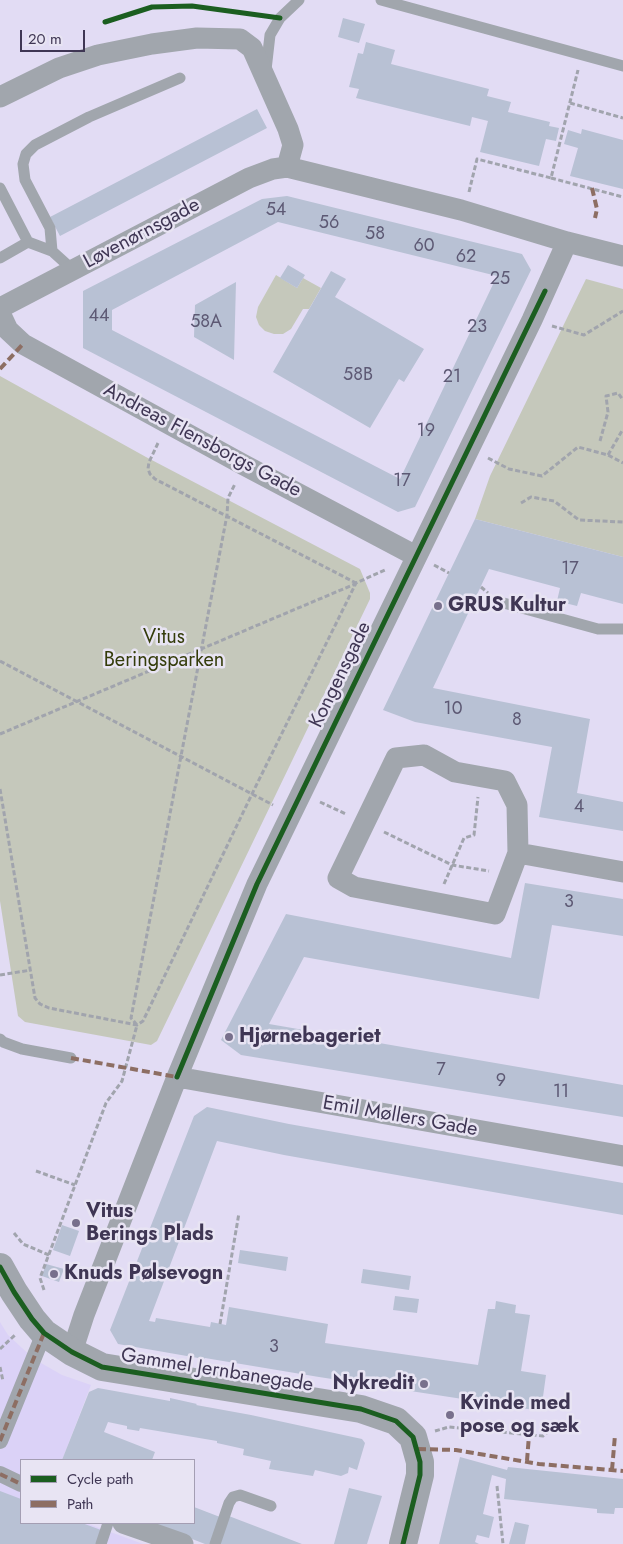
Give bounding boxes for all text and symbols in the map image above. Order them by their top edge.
scale bar [22,20,88,52]
text: 20 m [28,28,62,50]
street label: Løvenørnsgade [80,193,204,275]
house number: 54 [266,200,286,222]
house number: 56 [319,213,339,235]
house number: 58 [365,224,385,246]
house number: 60 [413,236,435,258]
house number: 62 [456,247,476,269]
house number: 25 [490,269,510,291]
house number: 44 [89,306,109,328]
house number: 58A [190,312,222,334]
house number: 23 [467,317,487,339]
house number: 58B [343,365,373,387]
house number: 21 [443,367,461,389]
street label: Andreas Flensborgs Gade [99,379,305,503]
house number: 19 [417,421,435,443]
house number: 17 [393,471,411,493]
house number: 17 [561,559,579,581]
place label: GRUS Kultur [448,594,566,618]
marker: GRUS Kultur [432,600,444,612]
street label: Kongensgade [305,618,377,732]
park label: Vitus Beringsparken [104,626,224,673]
house number: 10 [444,699,462,721]
house number: 8 [512,710,522,732]
house number: 4 [574,797,584,819]
house number: 3 [564,892,574,914]
place label: Hjørnebageriet [239,1025,381,1049]
marker: Hjørnebageriet [223,1031,235,1043]
house number: 7 [436,1060,446,1082]
house number: 9 [496,1071,506,1093]
house number: 11 [553,1082,569,1104]
street label: Emil Møllers Gade [321,1092,479,1142]
place label: Vitus Berings Plads [86,1200,213,1247]
marker: Vitus Berings Plads [70,1217,82,1229]
place label: Knuds Pølsevogn [64,1262,223,1286]
marker: Knuds Pølsevogn [48,1268,60,1280]
house number: 3 [269,1337,279,1359]
street label: Gammel Jernbanegade [119,1344,315,1398]
place label: Nykredit [333,1372,414,1396]
marker: Nykredit [418,1378,430,1390]
place label: Kvinde med pose og sæk [460,1392,579,1439]
marker: Kvinde med pose og sæk [444,1409,456,1421]
legend [20,1459,195,1524]
text: Cycle path [67,1468,134,1490]
text: Path [67,1493,93,1515]

